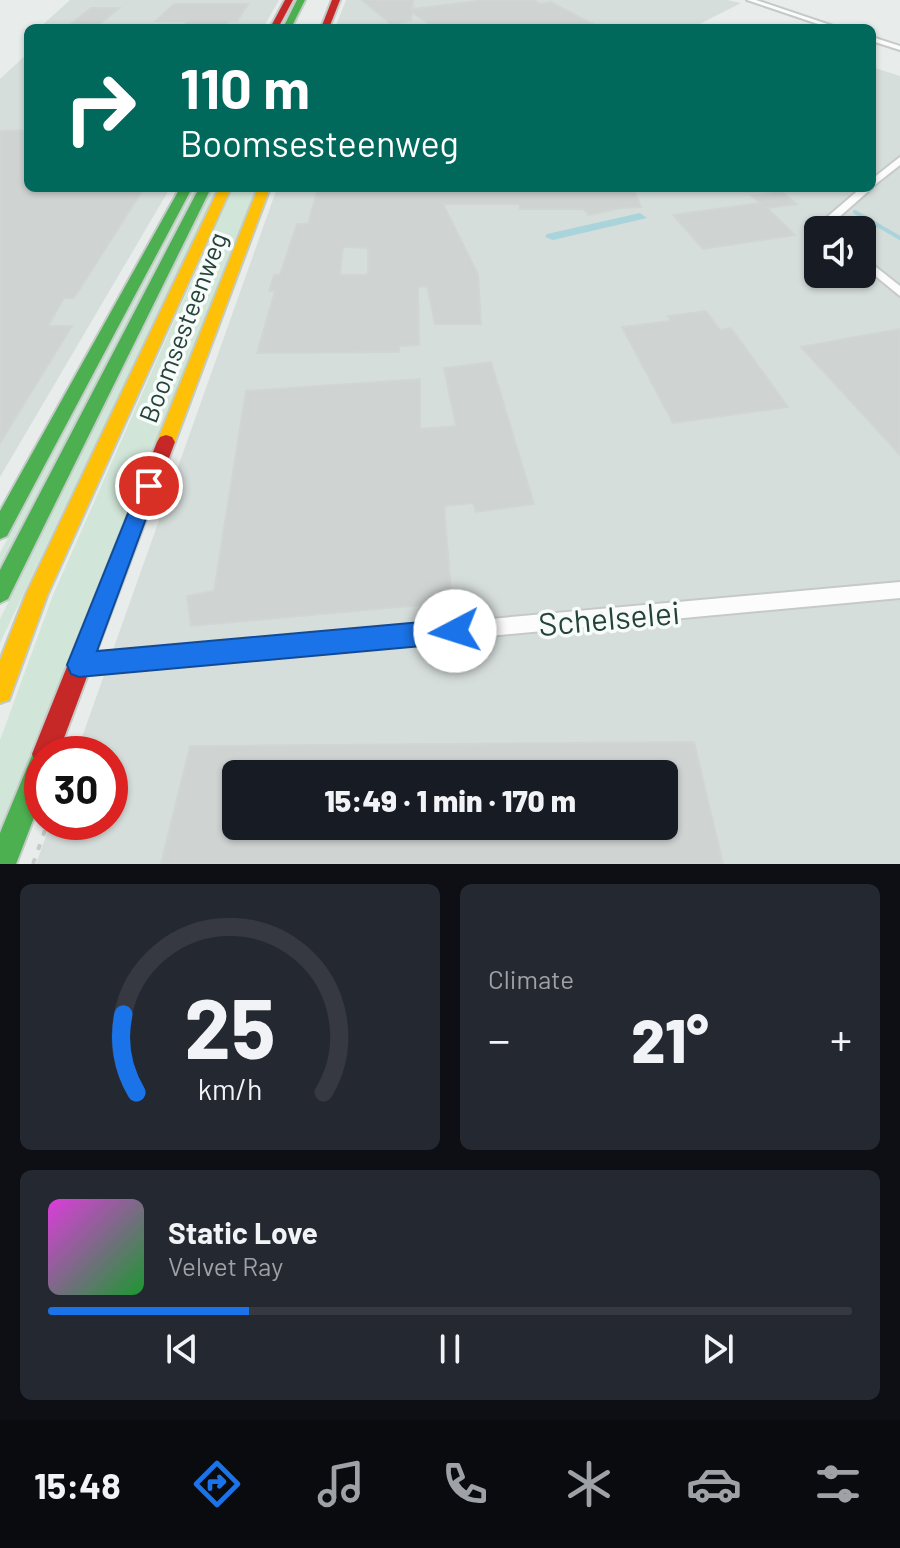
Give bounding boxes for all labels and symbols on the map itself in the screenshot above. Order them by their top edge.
street label: Boomsesteenweg [131,227,233,427]
pin [115,452,183,520]
position arrow [413,589,497,673]
street label: Schelselei [537,592,681,642]
speed limit sign: 30 [24,736,128,840]

